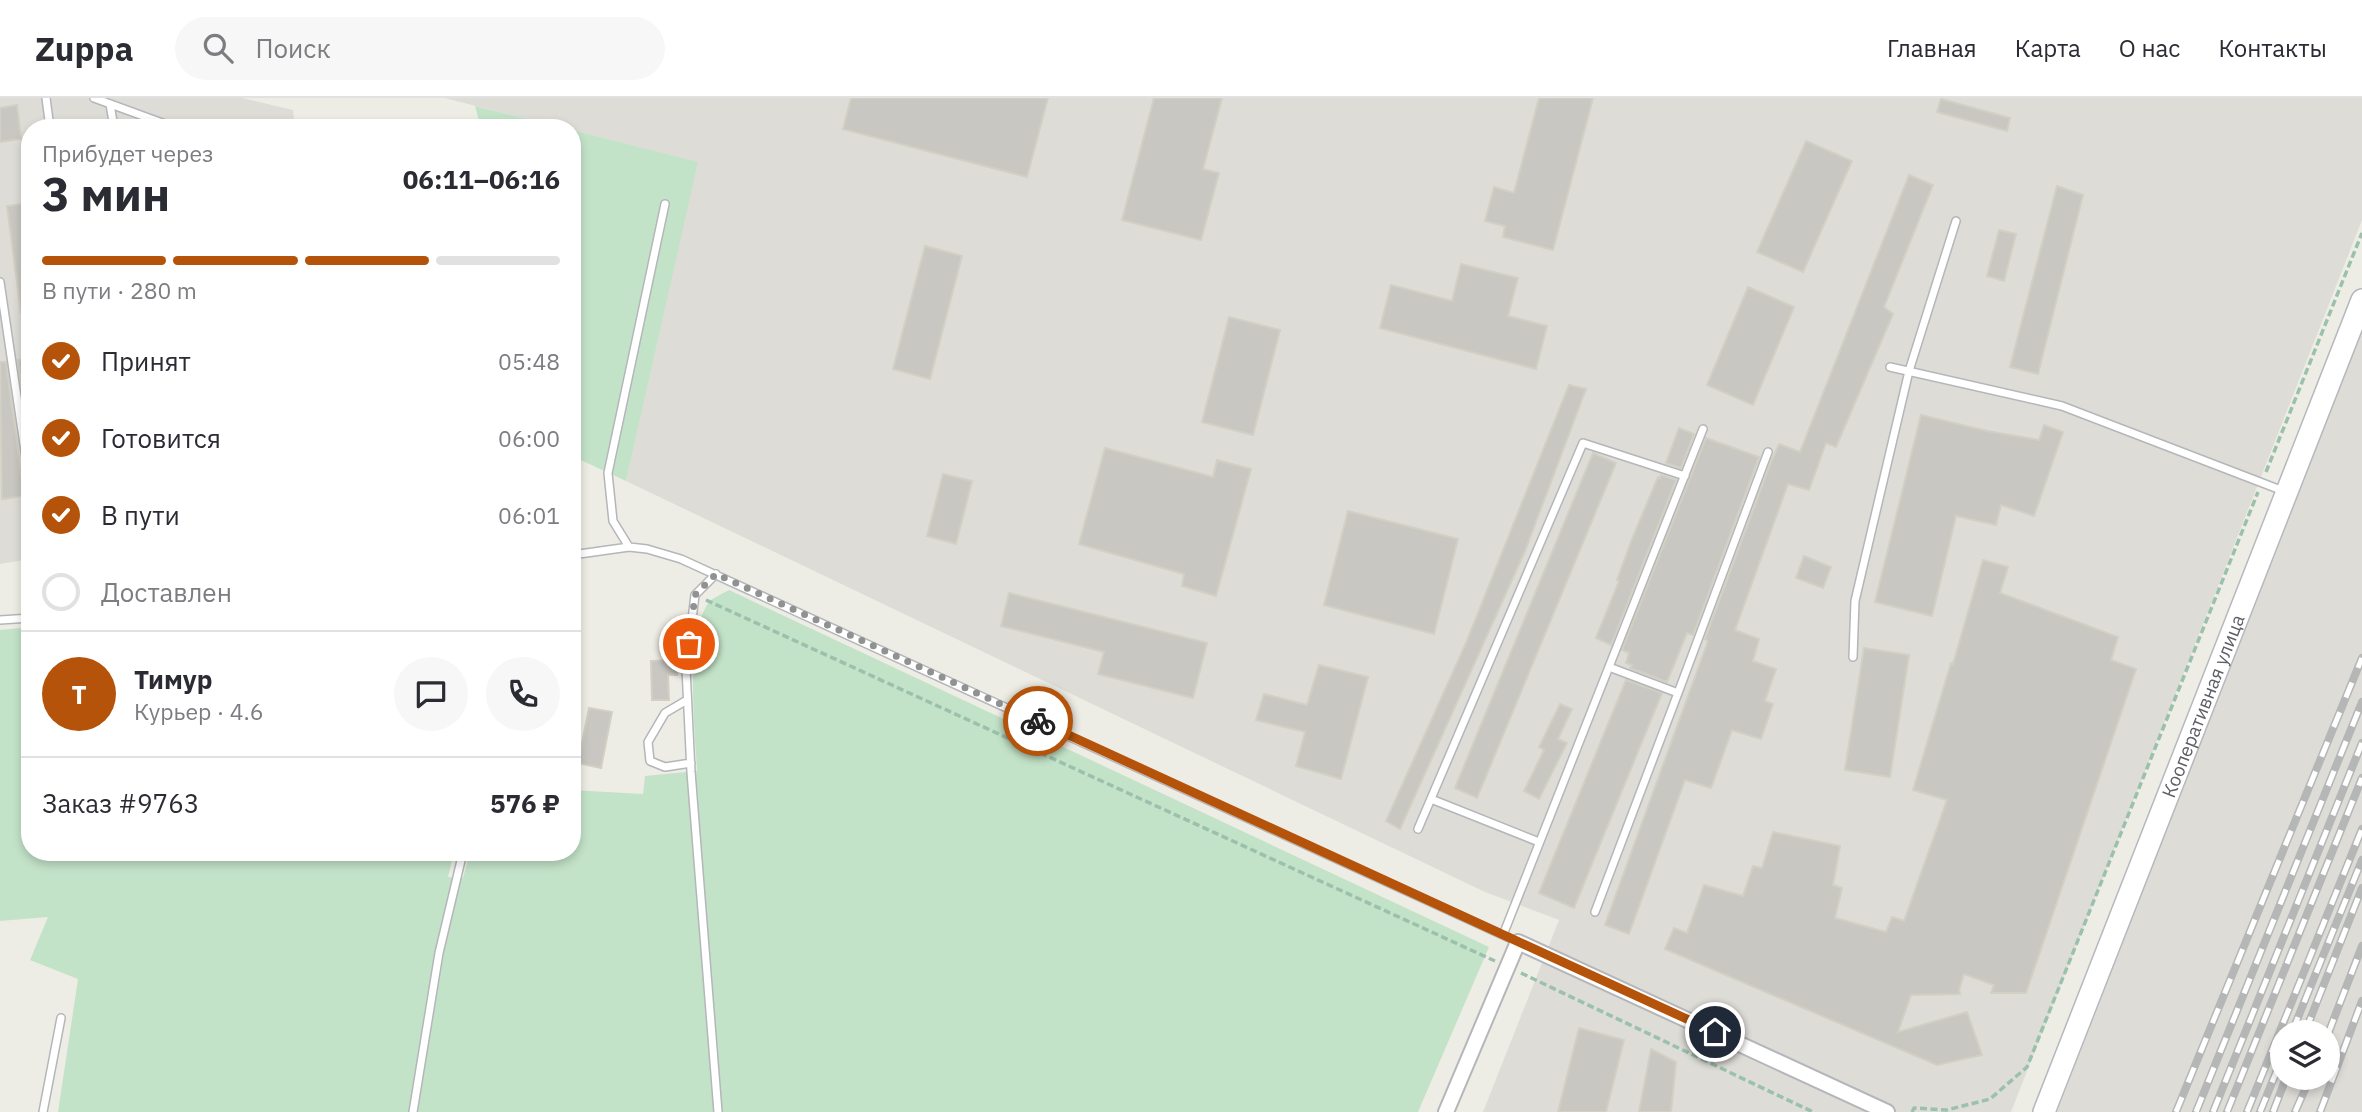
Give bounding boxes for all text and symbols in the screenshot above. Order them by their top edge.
search box [175,17,665,80]
text: Zuppa [35,27,133,70]
icon: search [199,29,237,67]
text: Поиск [255,31,331,65]
text: Главная [1887,32,1977,64]
text: Карта [2015,32,2081,64]
text: О нас [2119,32,2180,64]
text: Контакты [2218,32,2327,64]
text: Прибудет через [42,138,214,168]
text: 06:11–06:16 [403,162,560,196]
text: 3 мин [42,164,170,224]
text: В пути · 280 m [42,275,197,305]
icon: check [42,342,80,380]
text: Принят [101,344,191,378]
text: 05:48 [498,346,560,376]
icon: check [42,419,80,457]
text: Готовится [101,421,221,455]
text: 06:00 [498,423,560,453]
icon: check [42,496,80,534]
text: В пути [101,498,180,532]
text: 06:01 [498,500,560,530]
text: Доставлен [101,575,232,609]
street label: Кооперативная улица [2156,611,2250,801]
pin [659,614,719,674]
icon: bag [670,625,708,663]
button: chat [394,657,468,731]
button: phone [486,657,560,731]
text: Тимур [134,662,213,696]
text: Т [71,677,87,711]
courier [1003,686,1073,756]
text: Курьер · 4.6 [134,696,264,726]
icon: bike [1019,702,1057,740]
text: Заказ #9763 [42,786,199,820]
text: 576 ₽ [490,786,560,820]
pin [1685,1002,1745,1062]
icon: home [1696,1013,1734,1051]
map controls [2270,1020,2340,1090]
button: layers [2270,1020,2340,1090]

